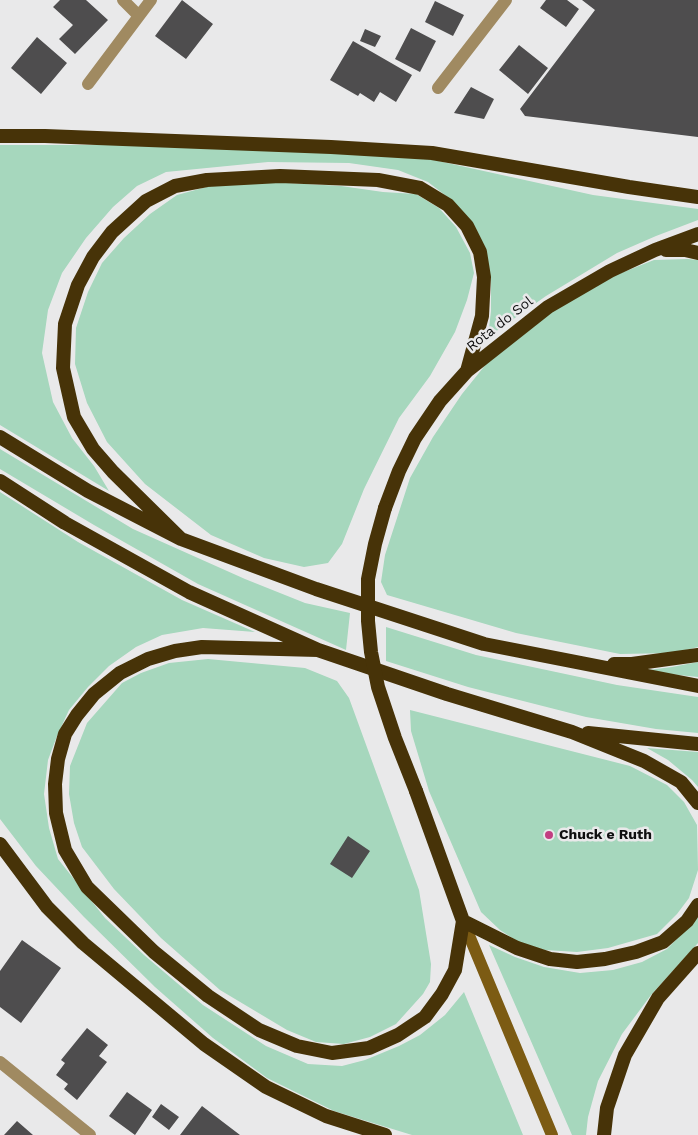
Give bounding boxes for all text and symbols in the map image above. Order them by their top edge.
street label: Rota do Sol [463,293,537,355]
place label: Chuck e Ruth [559,827,652,843]
marker: Chuck e Ruth [543,829,555,841]

